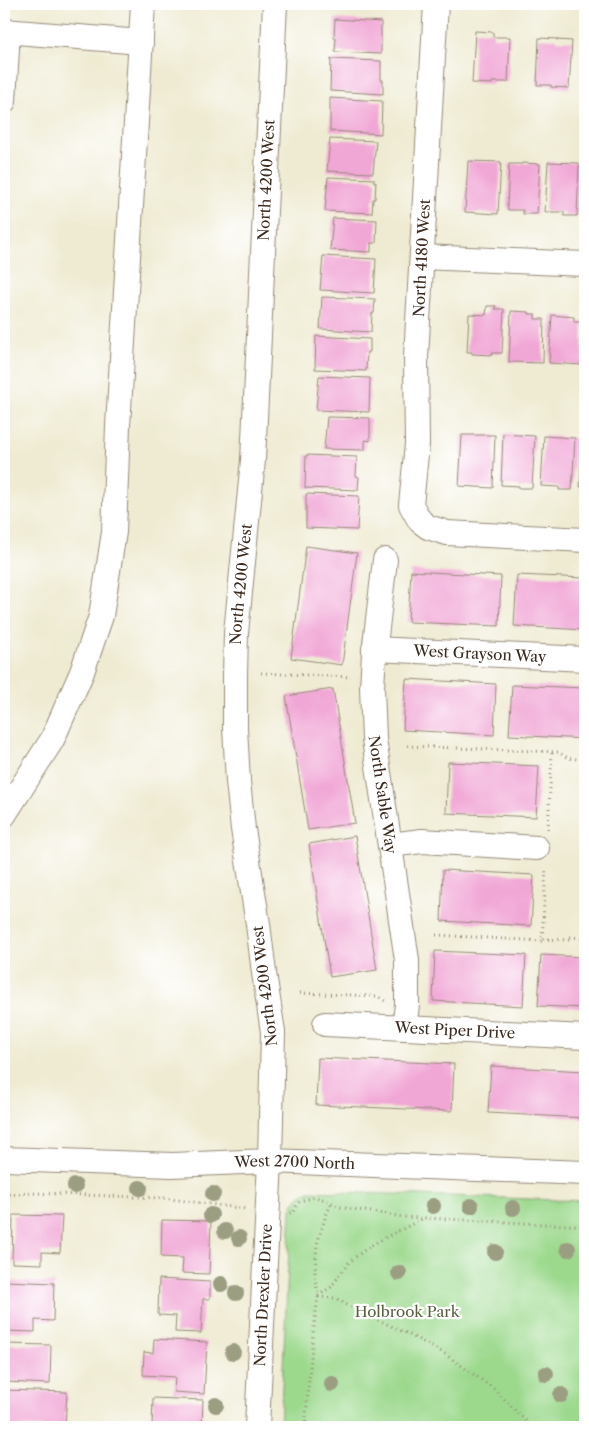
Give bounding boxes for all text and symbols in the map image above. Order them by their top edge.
street label: North 4200 West [254,118,278,241]
street label: North 4180 West [409,198,434,318]
street label: North 4200 West [226,522,256,645]
street label: West Grayson Way [412,641,547,666]
street label: North Sable Way [365,734,401,856]
street label: North 4200 West [248,924,281,1047]
street label: West Piper Drive [393,1017,516,1042]
street label: West 2700 North [233,1151,356,1173]
street label: North Drexler Drive [250,1223,276,1367]
park label: Holbrook Park [355,1302,461,1321]

